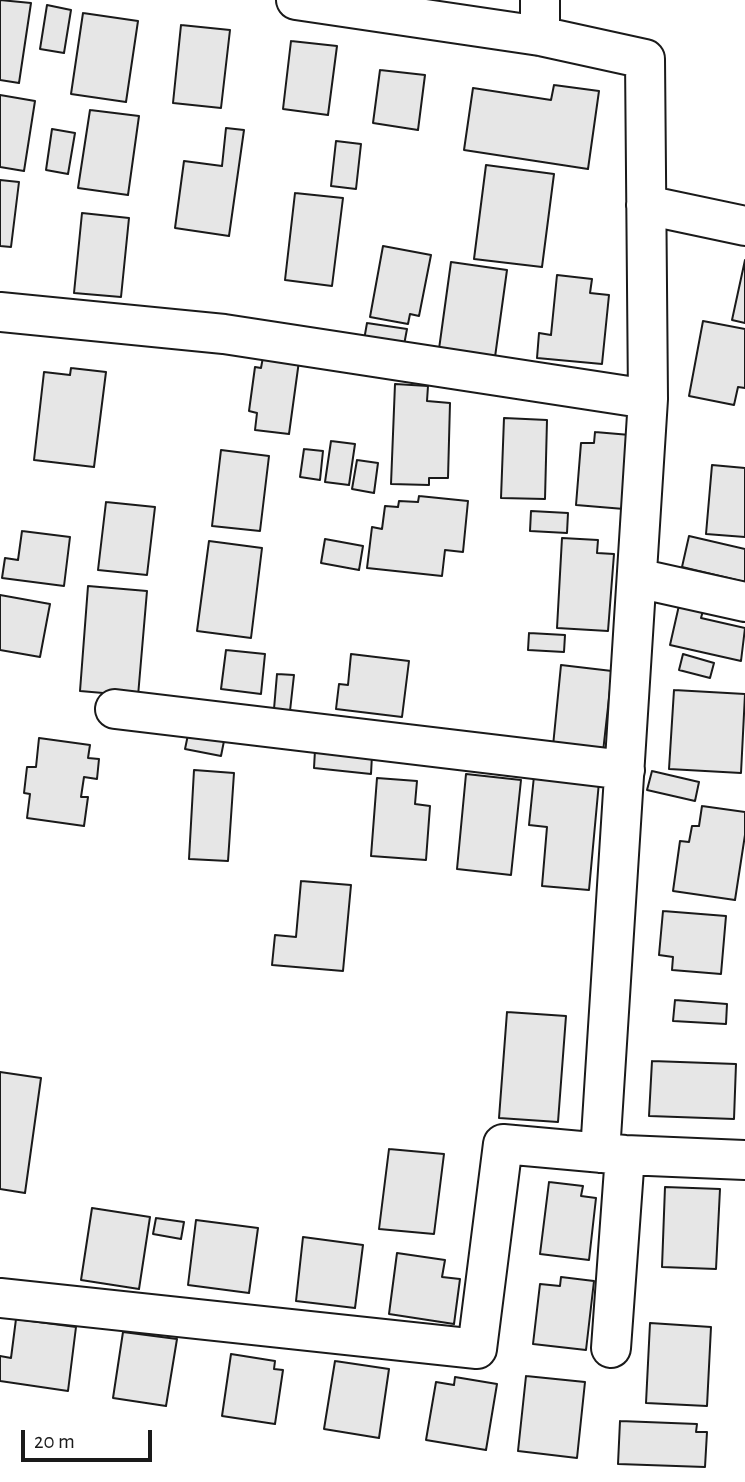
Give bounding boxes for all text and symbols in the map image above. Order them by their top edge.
scale bar [24,1416,156,1460]
text: 20 m [34,1431,75,1452]

